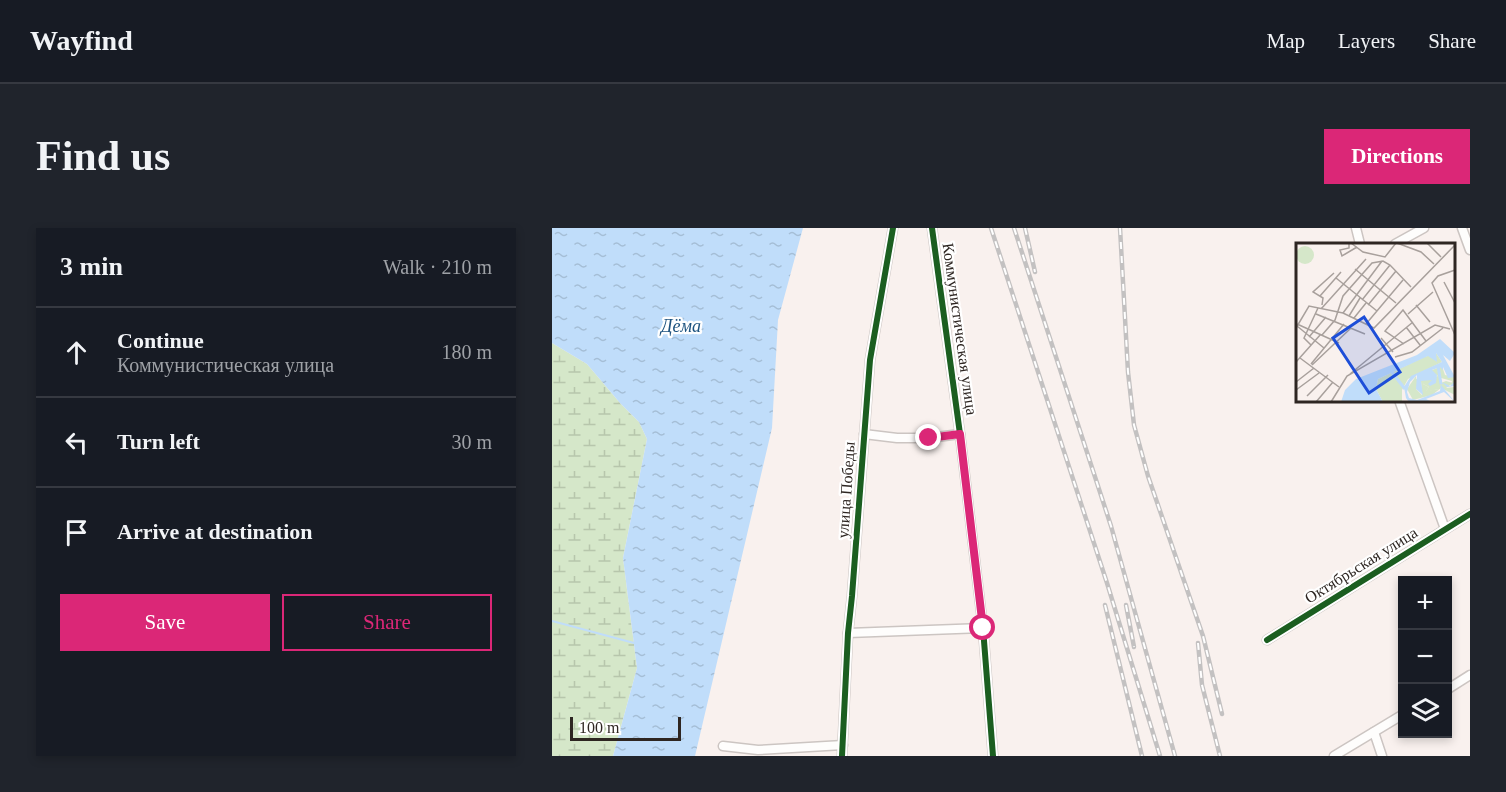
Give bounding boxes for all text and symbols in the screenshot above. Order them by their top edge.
text: Wayfind [30,25,133,56]
text: Map [1267,29,1305,53]
text: Layers [1338,29,1395,53]
text: Share [1428,29,1476,53]
button: Directions [1324,129,1470,184]
text: Find us [36,133,170,179]
street label: Коммунистическая улица [939,242,981,416]
inset map [1296,243,1455,402]
text: 3 min [60,252,123,281]
text: Walk · 210 m [383,256,492,278]
water label: Дёма [659,316,701,336]
text: Continue [117,328,204,353]
icon: ahead [60,336,93,369]
text: 180 m [441,341,492,363]
text: Коммунистическая улица [117,354,334,376]
route end [915,424,941,450]
icon: left [60,426,93,459]
text: Turn left [117,429,200,454]
text: 30 m [451,431,492,453]
street label: улица Победы [834,441,859,539]
icon: arrive [60,516,93,549]
text: Arrive at destination [117,519,313,544]
street label: Октябрьская улица [1302,524,1421,607]
map controls [1398,576,1452,738]
button: + [1398,576,1452,630]
button: Save [60,594,270,651]
button: Share [282,594,492,651]
route start [969,614,995,640]
button: − [1398,630,1452,684]
button: layers [1398,684,1452,738]
scale bar [570,714,681,742]
text: 100 m [579,719,619,736]

